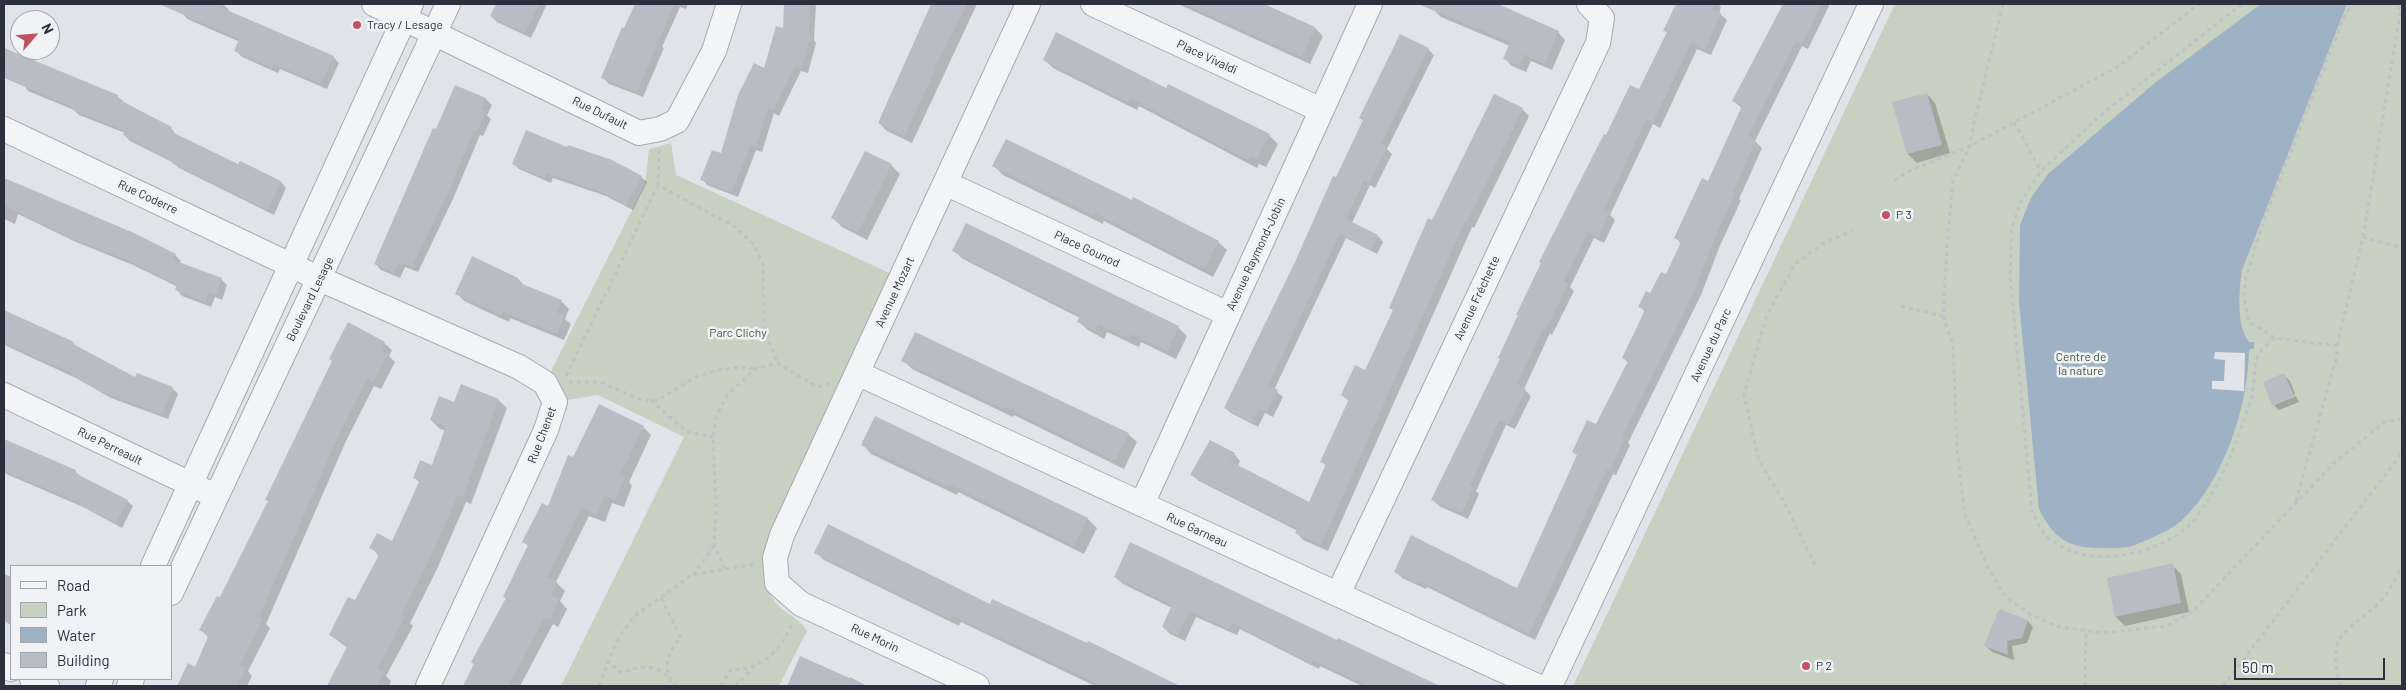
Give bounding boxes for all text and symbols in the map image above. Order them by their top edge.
north arrow [10,10,60,60]
place label: Tracy / Lesage [367,18,443,32]
marker: Tracy / Lesage [351,19,363,31]
text: N [38,20,58,36]
street label: Place Vivaldi [1174,37,1240,77]
street label: Rue Dufault [570,93,630,133]
street label: Rue Coderre [116,177,180,217]
street label: Avenue Raymond-Jobin [1223,195,1289,313]
place label: P 3 [1896,208,1912,222]
marker: P 3 [1880,209,1892,221]
street label: Place Gounod [1052,228,1122,270]
street label: Avenue Fréchette [1451,253,1503,343]
street label: Boulevard Lesage [283,254,337,344]
street label: Avenue Mozart [872,255,918,329]
street label: Avenue du Parc [1688,306,1734,384]
park label: Parc Clichy [709,326,767,340]
park label: Centre de la nature [2056,350,2106,378]
street label: Rue Chenet [525,405,559,465]
street label: Rue Perreault [75,424,145,468]
street label: Rue Garneau [1164,510,1230,550]
legend [10,565,172,680]
text: Road [57,576,90,594]
text: Park [57,601,86,619]
street label: Rue Morin [849,621,901,655]
text: Water [57,626,96,644]
scale bar [2236,648,2387,680]
text: Building [57,651,110,669]
text: 50 m [2242,658,2274,676]
place label: P 2 [1816,659,1832,673]
marker: P 2 [1800,660,1812,672]

